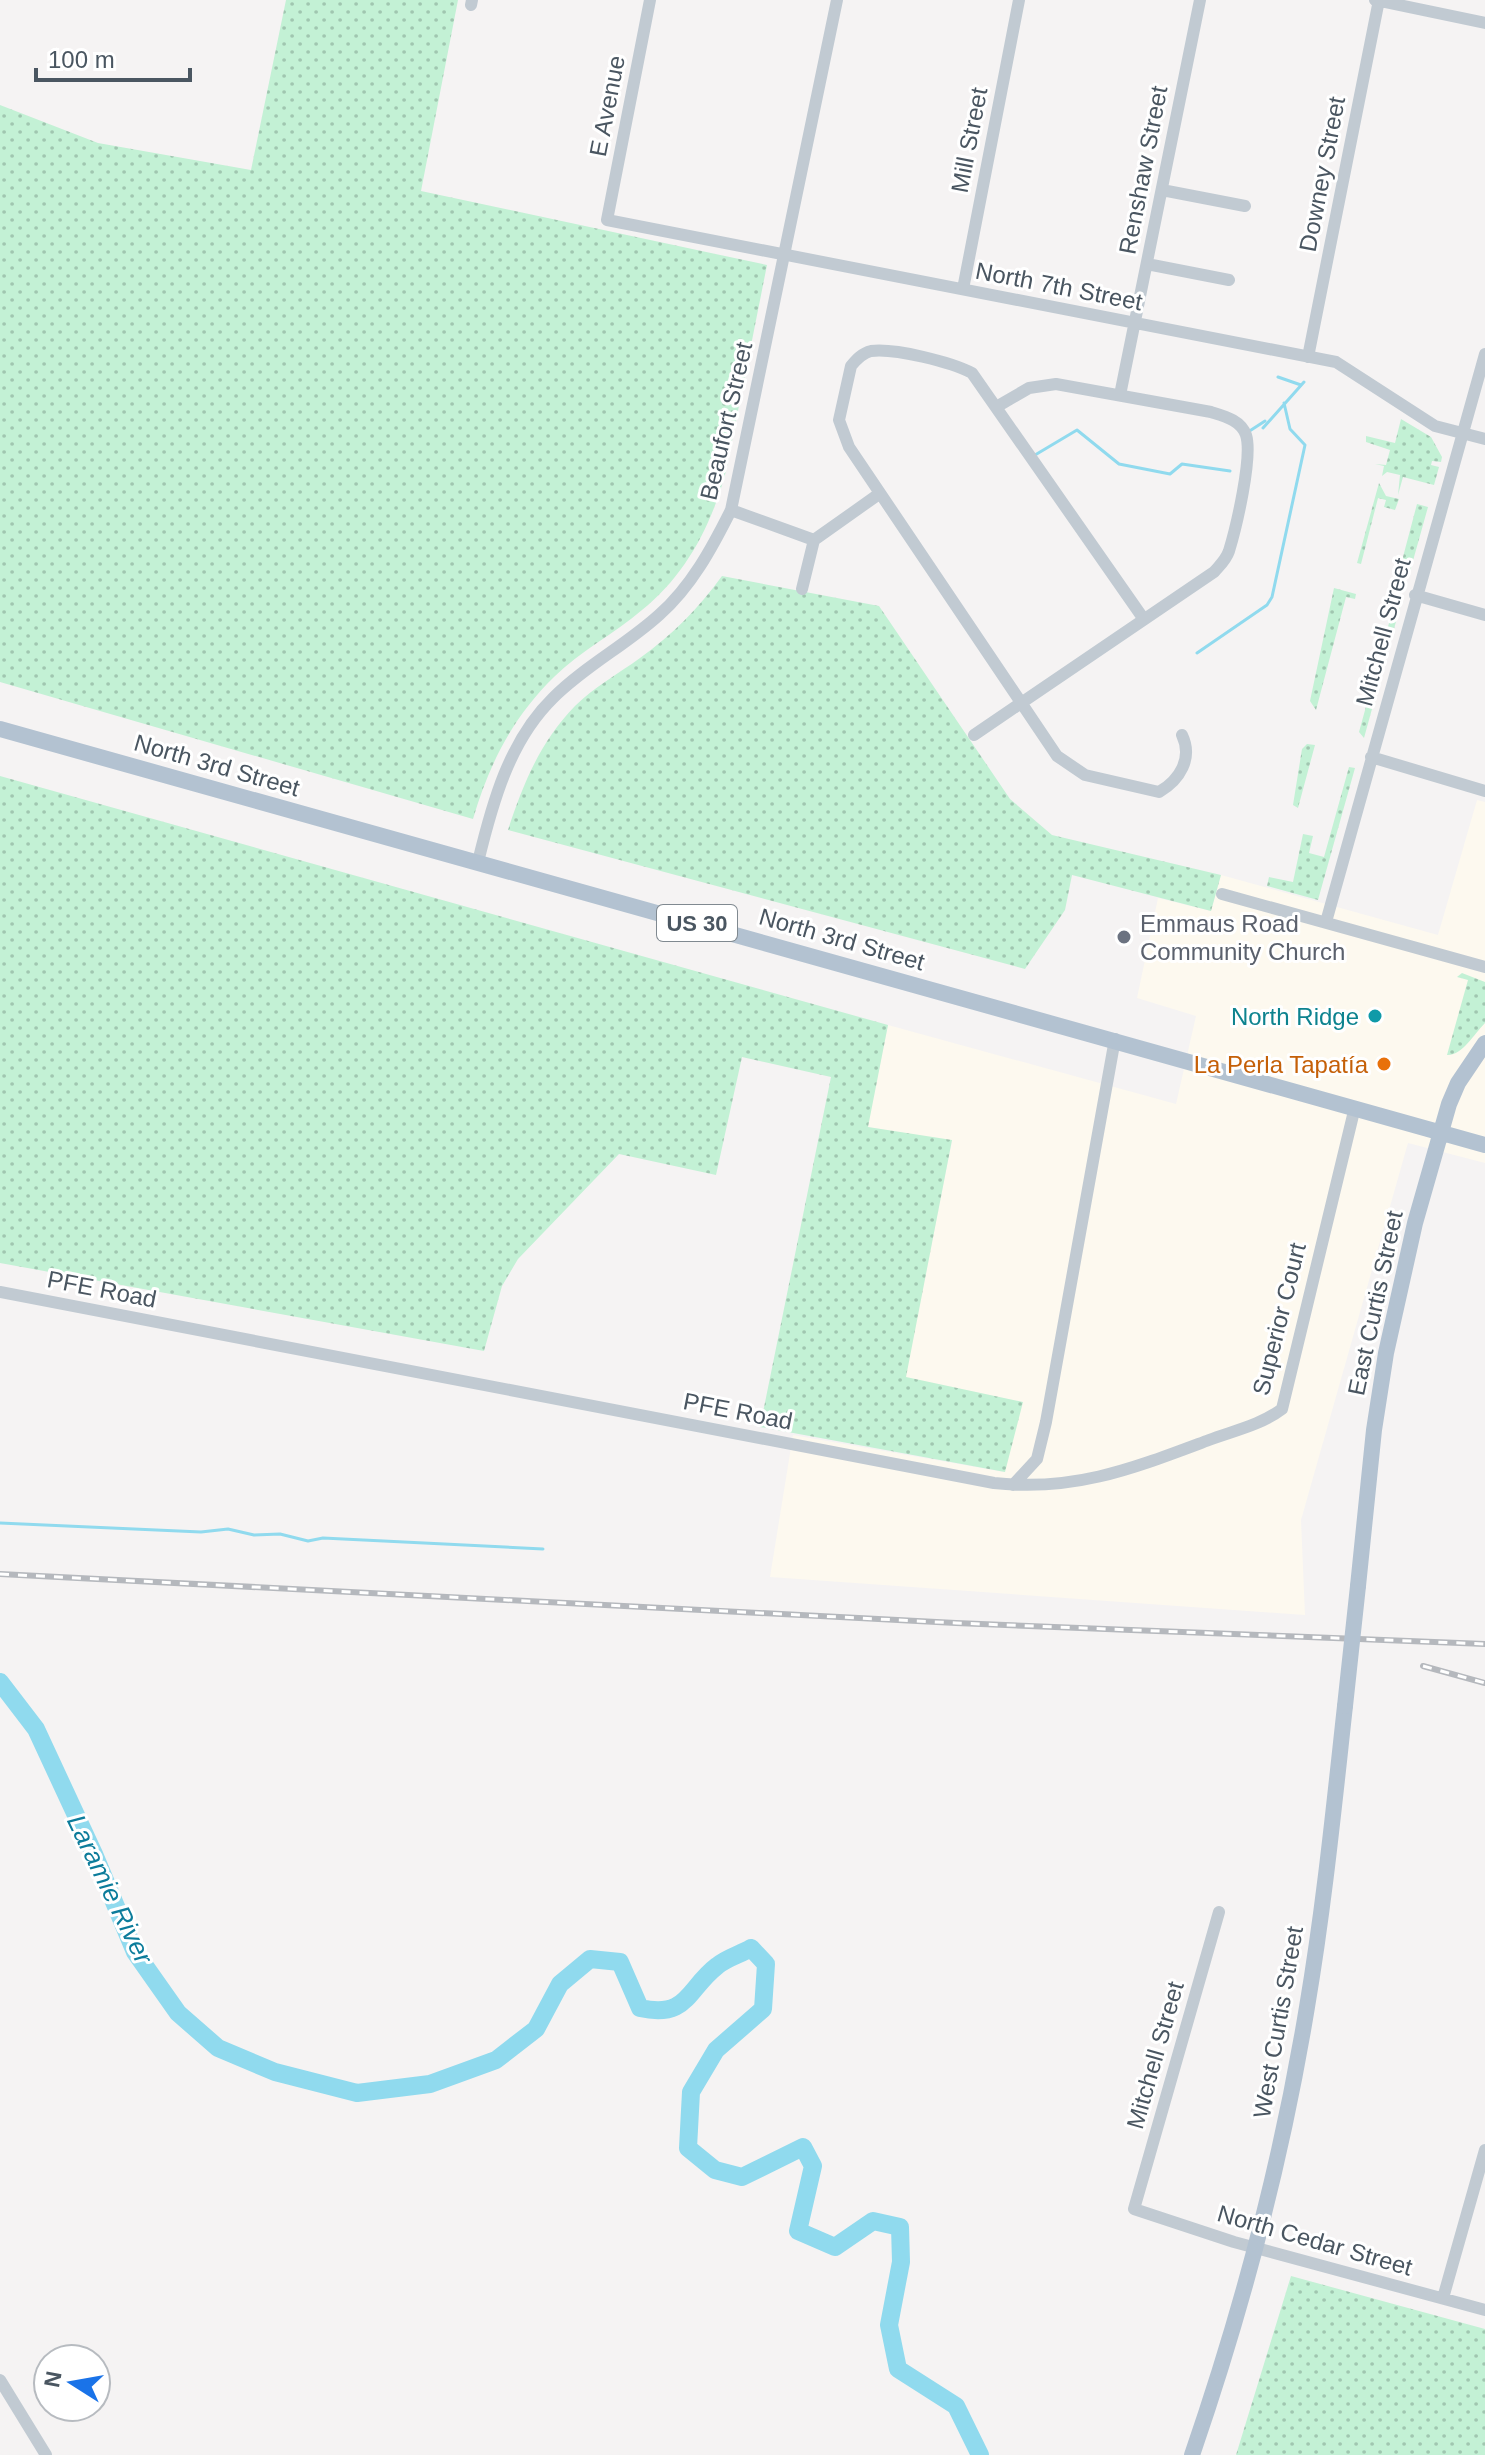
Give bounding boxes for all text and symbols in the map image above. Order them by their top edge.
scale bar [36,32,190,82]
text: 100 m [48,46,115,73]
street label: E Avenue [584,53,630,159]
street label: Renshaw Street [1113,83,1173,256]
street label: Mill Street [946,85,992,195]
street label: Downey Street [1294,94,1350,254]
street label: North 7th Street [973,257,1145,315]
street label: Beaufort Street [695,339,757,503]
street label: Mitchell Street [1350,555,1416,709]
street label: North 3rd Street [131,728,303,802]
street label: North 3rd Street [756,902,928,976]
road number: US 30 [657,905,737,941]
place label: Emmaus Road Community Church [1140,910,1345,965]
marker: Emmaus Road Community Church [1115,928,1133,946]
place label: North Ridge [1231,1003,1359,1030]
marker: North Ridge [1366,1007,1384,1025]
place label: La Perla Tapatía [1194,1051,1369,1078]
marker: La Perla Tapatía [1375,1055,1393,1073]
street label: East Curtis Street [1342,1208,1408,1398]
street label: Superior Court [1247,1240,1311,1398]
street label: PFE Road [45,1265,159,1313]
street label: PFE Road [681,1387,795,1435]
water label: Laramie River [61,1810,160,1970]
street label: West Curtis Street [1248,1924,1308,2120]
street label: Mitchell Street [1121,1978,1189,2132]
street label: North Cedar Street [1214,2199,1416,2281]
north arrow [32,2343,112,2423]
text: N [39,2369,67,2389]

